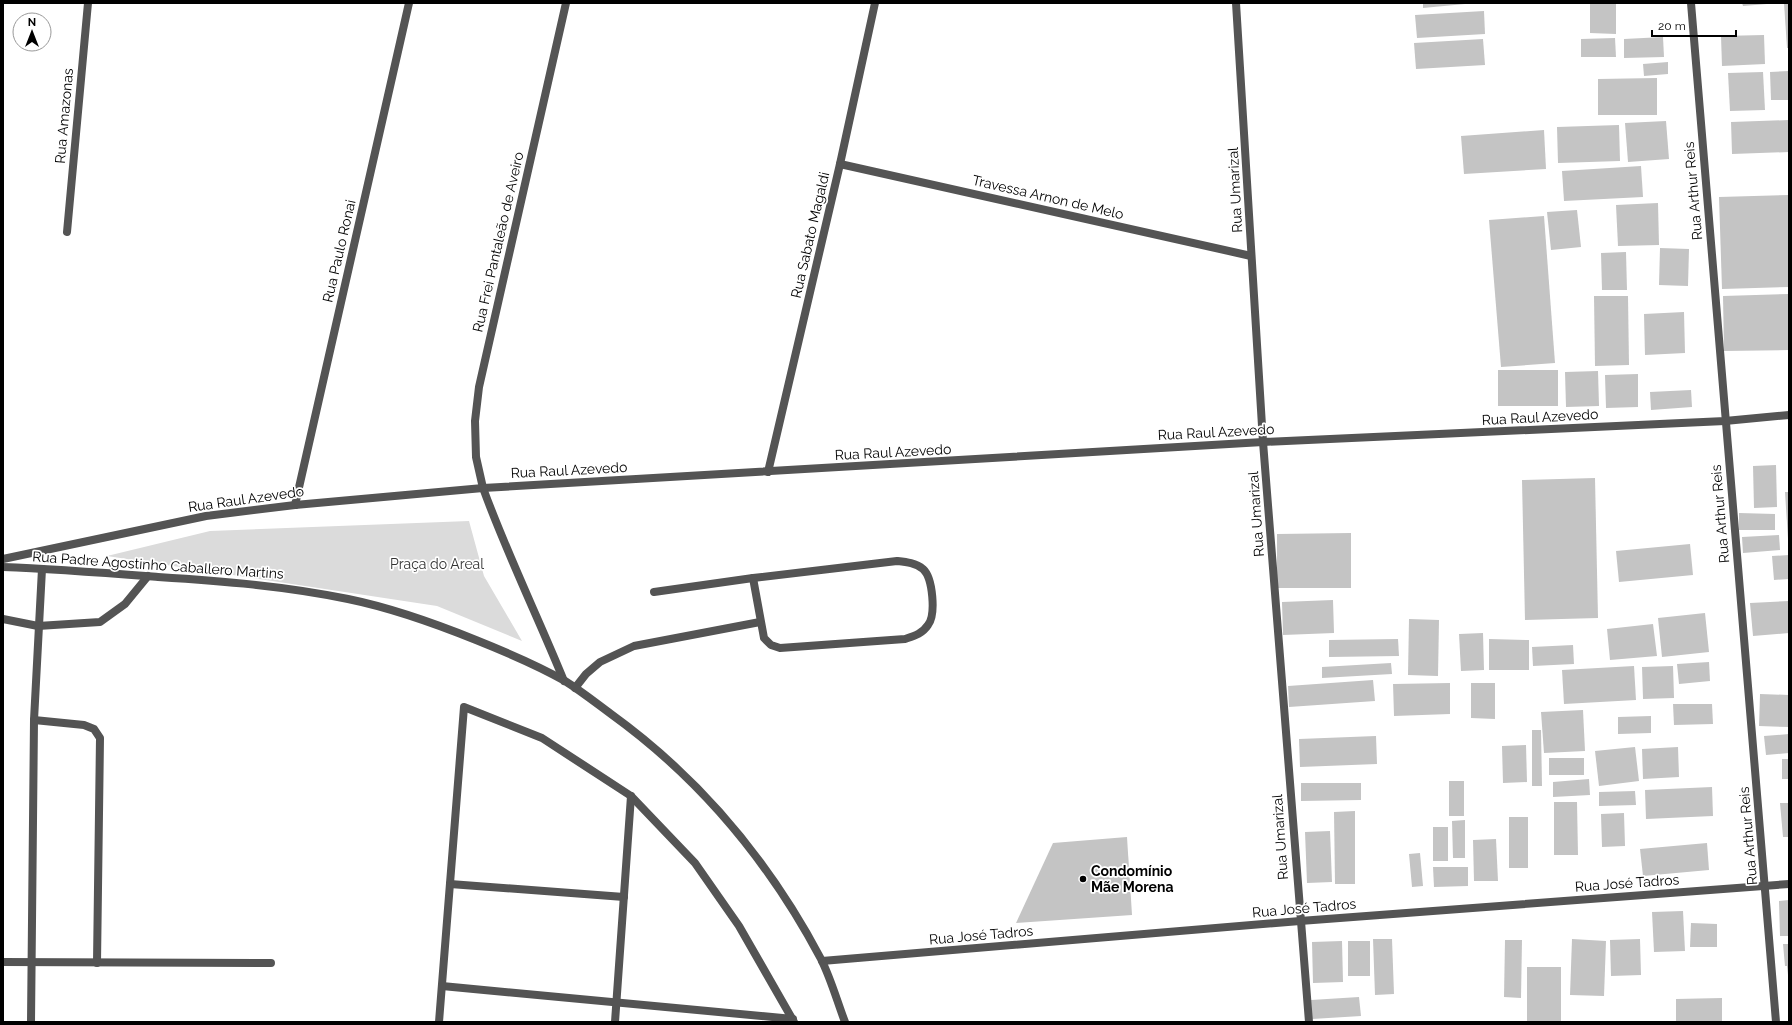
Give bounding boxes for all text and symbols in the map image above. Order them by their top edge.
north arrow [12,12,52,52]
scale bar [1652,12,1736,38]
text: N [28,16,36,29]
text: 20 m [1658,19,1686,33]
street label: Rua Amazonas [52,67,76,164]
street label: Rua Arthur Reis [1681,141,1705,241]
street label: Rua Umarizal [1225,147,1245,233]
street label: Rua Frei Pantaleão de Aveiro [469,150,527,334]
street label: Rua Sabato Magaldi [788,170,832,300]
street label: Travessa Arnon de Melo [971,172,1125,222]
street label: Rua Paulo Ronai [319,198,359,304]
street label: Rua Raul Azevedo [1481,406,1599,428]
street label: Rua Raul Azevedo [1157,421,1275,443]
street label: Rua Raul Azevedo [834,441,952,463]
street label: Rua Raul Azevedo [510,459,628,481]
street label: Rua Arthur Reis [1708,464,1732,564]
street label: Rua Umarizal [1245,470,1267,557]
street label: Rua Raul Azevedo [187,483,305,515]
street label: Rua Padre Agostinho Caballero Martins [32,548,284,582]
park label: Praça do Areal [390,556,484,572]
street label: Rua Arthur Reis [1736,786,1760,886]
street label: Rua Umarizal [1269,793,1291,880]
place label: Condomínio Mãe Morena [1091,863,1173,895]
street label: Rua José Tadros [1574,871,1680,895]
marker: Condomínio Mãe Morena [1078,874,1088,884]
street label: Rua José Tadros [1251,895,1357,921]
street label: Rua José Tadros [928,922,1034,948]

